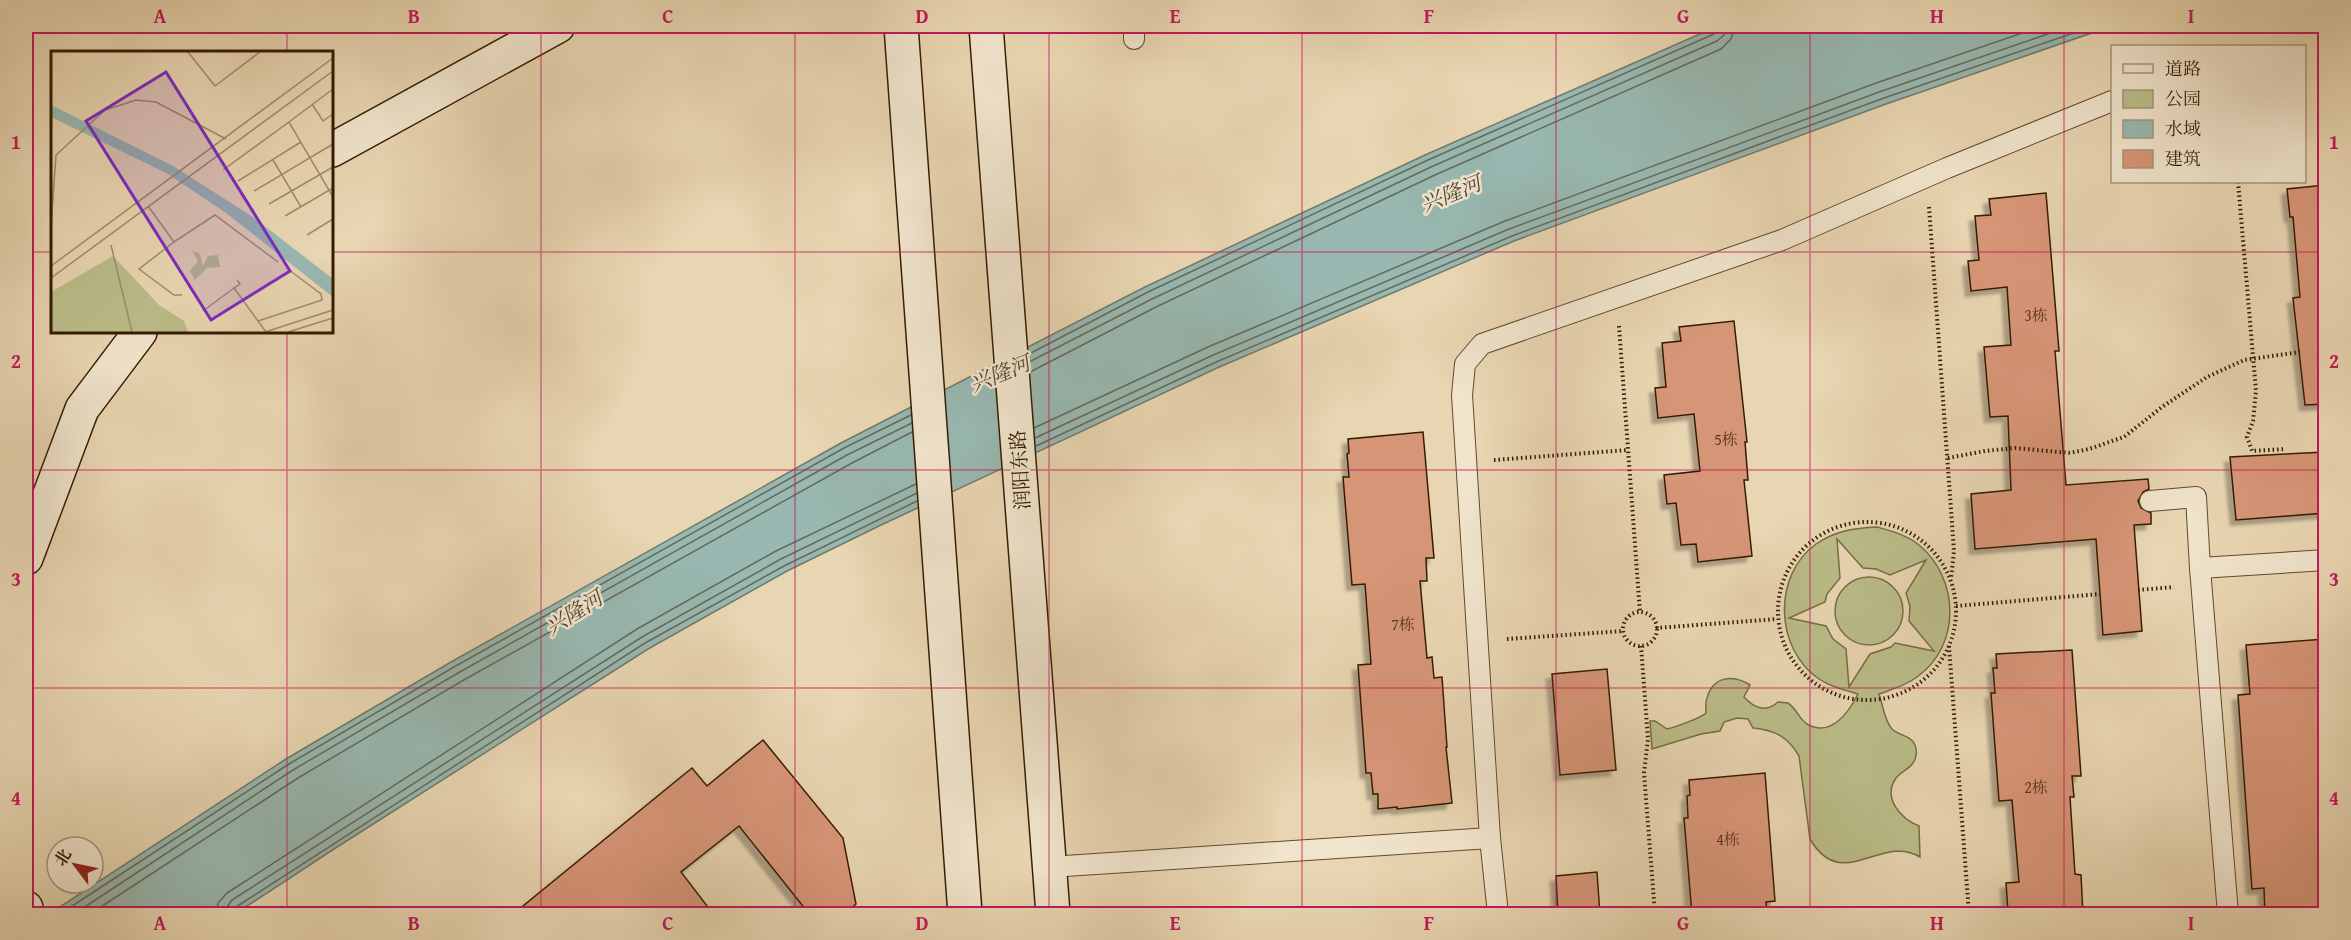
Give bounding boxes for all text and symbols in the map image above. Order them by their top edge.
text: A [154,1,167,30]
text: B [408,1,420,30]
text: C [662,1,674,30]
text: D [915,1,929,30]
text: E [1170,1,1181,30]
text: F [1424,1,1434,30]
text: G [1677,1,1689,30]
text: H [1930,1,1944,30]
text: I [2188,1,2194,30]
legend [2111,45,2306,183]
inset map [51,51,333,333]
text: 道路 [2165,55,2201,82]
text: 公园 [2165,85,2201,112]
text: 水域 [2165,115,2201,142]
text: 1 [11,127,21,156]
text: 1 [2329,127,2339,156]
text: 建筑 [2165,145,2201,172]
water label: 兴隆河 [1416,166,1490,220]
house number: 3栋 [2024,303,2048,327]
text: 2 [11,346,21,375]
water label: 兴隆河 [965,346,1039,400]
text: 2 [2329,346,2339,375]
house number: 5栋 [1714,427,1738,451]
street label: 润阳东路 [1002,429,1037,511]
text: 3 [11,564,21,593]
text: 3 [2329,564,2339,593]
water label: 兴隆河 [539,581,612,642]
house number: 7栋 [1391,612,1415,636]
house number: 2栋 [2024,775,2048,799]
text: 4 [11,783,21,812]
text: 4 [2329,783,2339,812]
house number: 4栋 [1716,827,1740,851]
north arrow [45,835,105,895]
text: 北 [48,844,77,870]
text: A [154,908,167,937]
text: B [408,908,420,937]
text: C [662,908,674,937]
text: D [915,908,929,937]
text: E [1170,908,1181,937]
text: F [1424,908,1434,937]
text: G [1677,908,1689,937]
text: H [1930,908,1944,937]
text: I [2188,908,2194,937]

